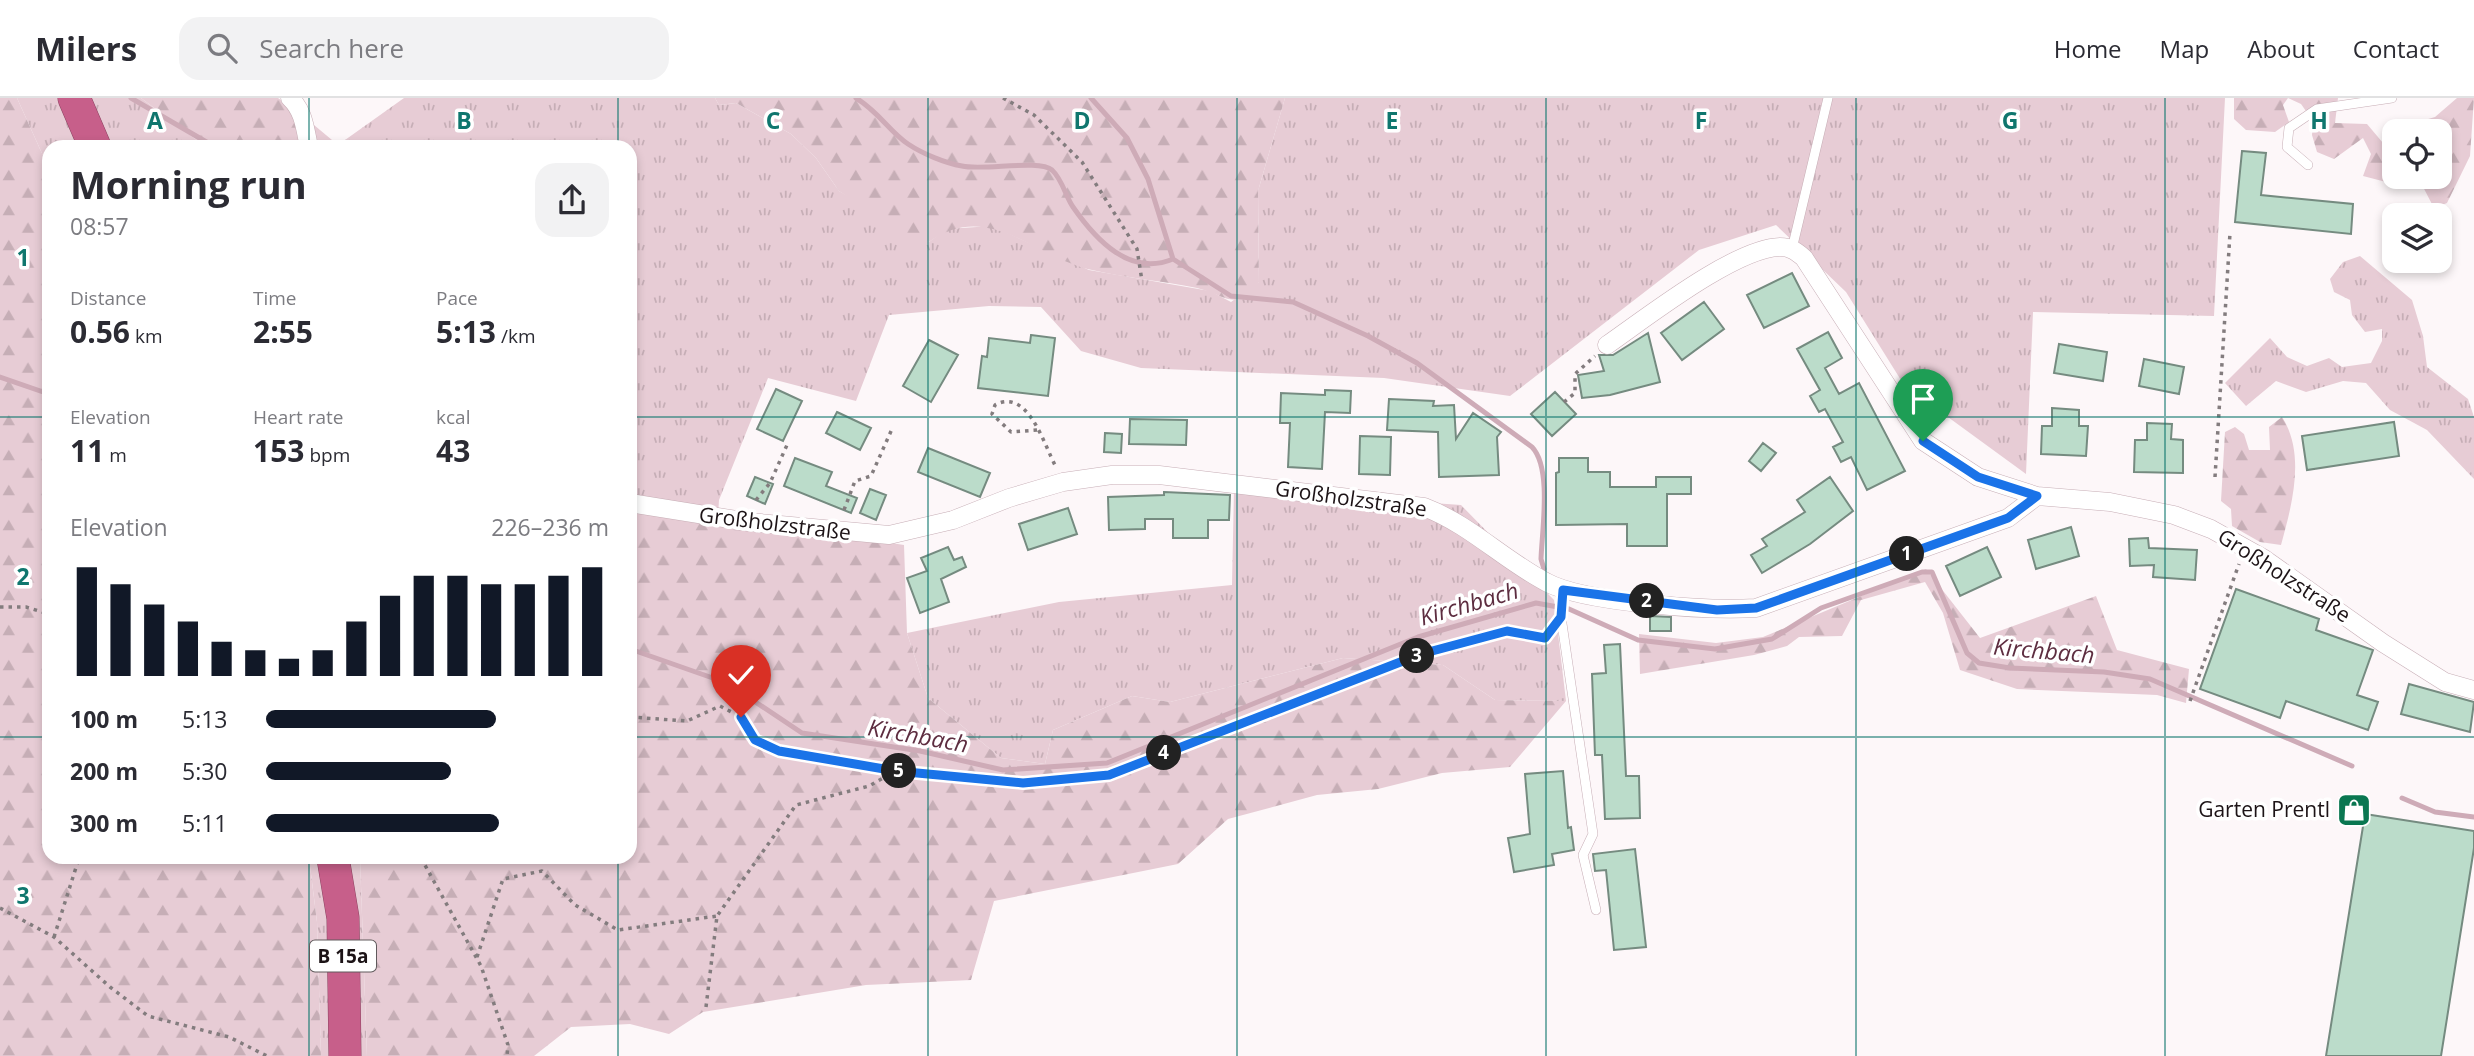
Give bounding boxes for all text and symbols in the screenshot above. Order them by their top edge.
search box [179,17,669,80]
text: Milers [35,26,137,71]
icon: search [203,29,241,67]
text: Search here [259,30,404,66]
text: Home [2054,32,2122,65]
text: Map [2160,32,2209,65]
text: About [2247,32,2315,65]
text: Contact [2353,32,2439,65]
text: A [147,104,163,136]
text: B [456,104,472,136]
text: C [766,104,780,136]
text: D [1073,104,1091,136]
text: E [1386,104,1398,136]
text: F [1695,104,1707,136]
text: G [2002,104,2018,136]
text: H [2310,104,2328,136]
map controls [2382,119,2452,273]
button: locate [2382,119,2452,189]
text: Morning run [70,158,307,210]
button: share [535,163,609,237]
button: layers [2382,203,2452,273]
text: 08:57 [70,210,129,242]
text: 1 [16,241,30,273]
text: Distance [70,285,146,311]
text: Time [253,285,297,311]
text: Pace [436,285,478,311]
text: 0.56 [70,311,130,352]
text: 2:55 [253,311,313,352]
text: 5:13 [436,311,496,352]
text: km [130,323,163,349]
text: /km [496,323,536,349]
pin [1893,369,1953,441]
icon: arrive [1904,380,1942,418]
text: Elevation [70,404,151,430]
text: Heart rate [253,404,343,430]
text: kcal [436,404,470,430]
text: 11 [70,430,104,471]
text: 153 [253,430,304,471]
text: 43 [436,430,470,471]
text: m [104,442,127,468]
text: bpm [304,442,350,468]
street label: Großholzstraße [1274,474,1429,523]
street label: Großholzstraße [698,500,853,546]
text: Elevation [70,511,168,543]
text: 226–236 m [491,511,609,543]
street label: Großholzstraße [2213,522,2356,629]
pin: 1 [1890,536,1924,572]
text: 1 [1901,540,1912,566]
text: 2 [16,560,30,592]
water label: Kirchbach [1416,574,1522,632]
pin: 2 [1630,584,1664,618]
text: 2 [1641,587,1652,613]
water label: Kirchbach [1992,630,2096,670]
pin: 3 [1400,638,1434,674]
text: 3 [1411,642,1422,668]
pin [711,645,771,717]
icon: check [722,656,760,694]
text: 100 m [70,703,138,735]
text: 5:13 [182,703,228,735]
water label: Kirchbach [865,710,971,760]
pin: 4 [1146,736,1182,770]
text: 4 [1158,739,1169,765]
pin: 5 [881,754,916,788]
text: 200 m [70,755,138,787]
text: 5:30 [182,755,228,787]
text: 5 [893,757,904,783]
shop icon: Garten Prentl [2335,791,2373,829]
place label: Garten Prentl [2198,795,2330,823]
text: 300 m [70,807,138,839]
text: 5:11 [182,807,228,839]
text: 3 [16,879,30,911]
road number: B 15a [310,940,376,972]

